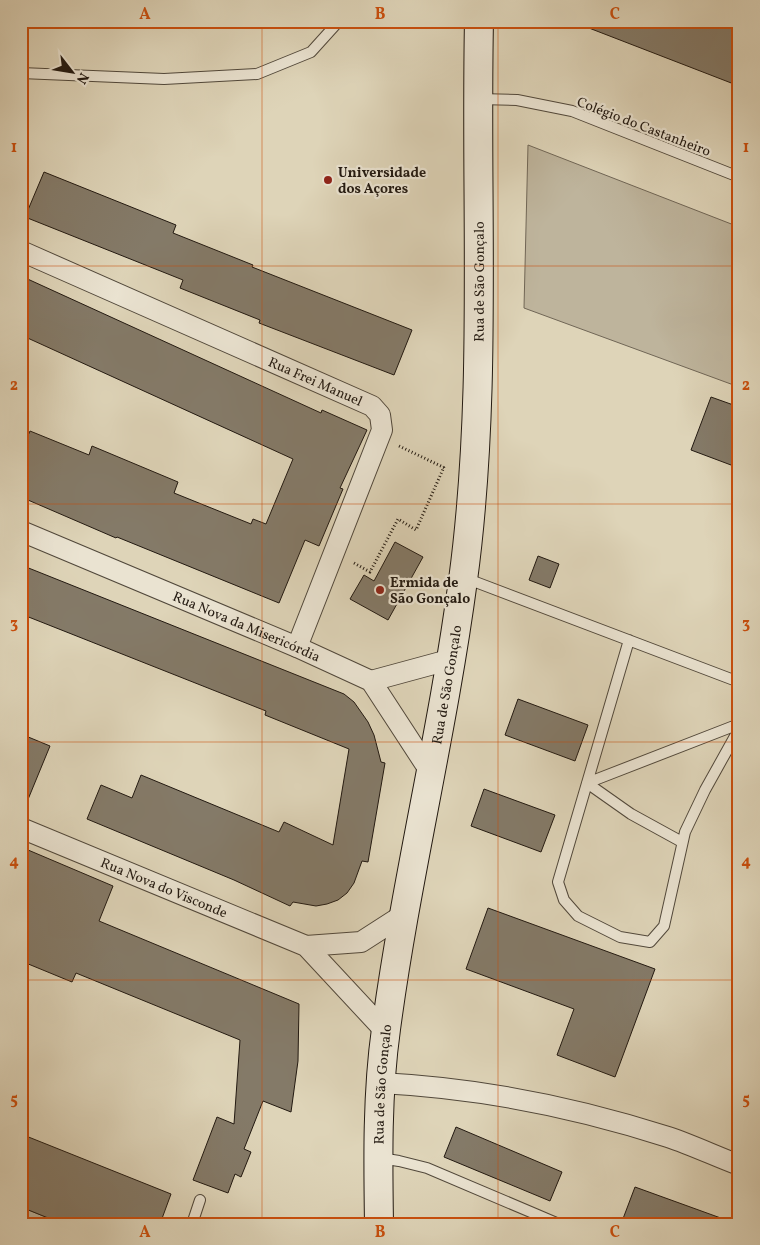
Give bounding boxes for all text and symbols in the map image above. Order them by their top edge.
text: A [139,4,151,26]
text: B [375,4,386,26]
text: C [610,4,620,26]
north arrow [48,48,98,98]
text: N [71,69,93,87]
street label: Colégio do Castanheiro [574,93,713,162]
text: 1 [11,137,17,159]
text: 1 [743,137,749,159]
place label: Universidade dos Açores [338,164,426,199]
marker: Universidade dos Açores [322,174,334,186]
street label: Rua de São Gonçalo [471,221,490,342]
street label: Rua Frei Manuel [265,353,365,412]
text: 2 [10,375,18,397]
text: 2 [742,375,750,397]
place label: Ermida de São Gonçalo [390,574,470,609]
marker: Ermida de São Gonçalo [374,584,386,596]
street label: Rua Nova da Misericórdia [169,588,323,667]
text: 3 [10,613,18,635]
text: 3 [742,613,750,635]
street label: Rua de São Gonçalo [428,624,467,746]
text: 4 [9,851,19,873]
text: 4 [741,851,751,873]
street label: Rua Nova do Visconde [97,854,230,924]
street label: Rua de São Gonçalo [370,1023,398,1144]
text: 5 [10,1089,18,1111]
text: 5 [742,1089,750,1111]
text: A [139,1222,151,1244]
text: B [375,1222,386,1244]
text: C [610,1222,620,1244]

